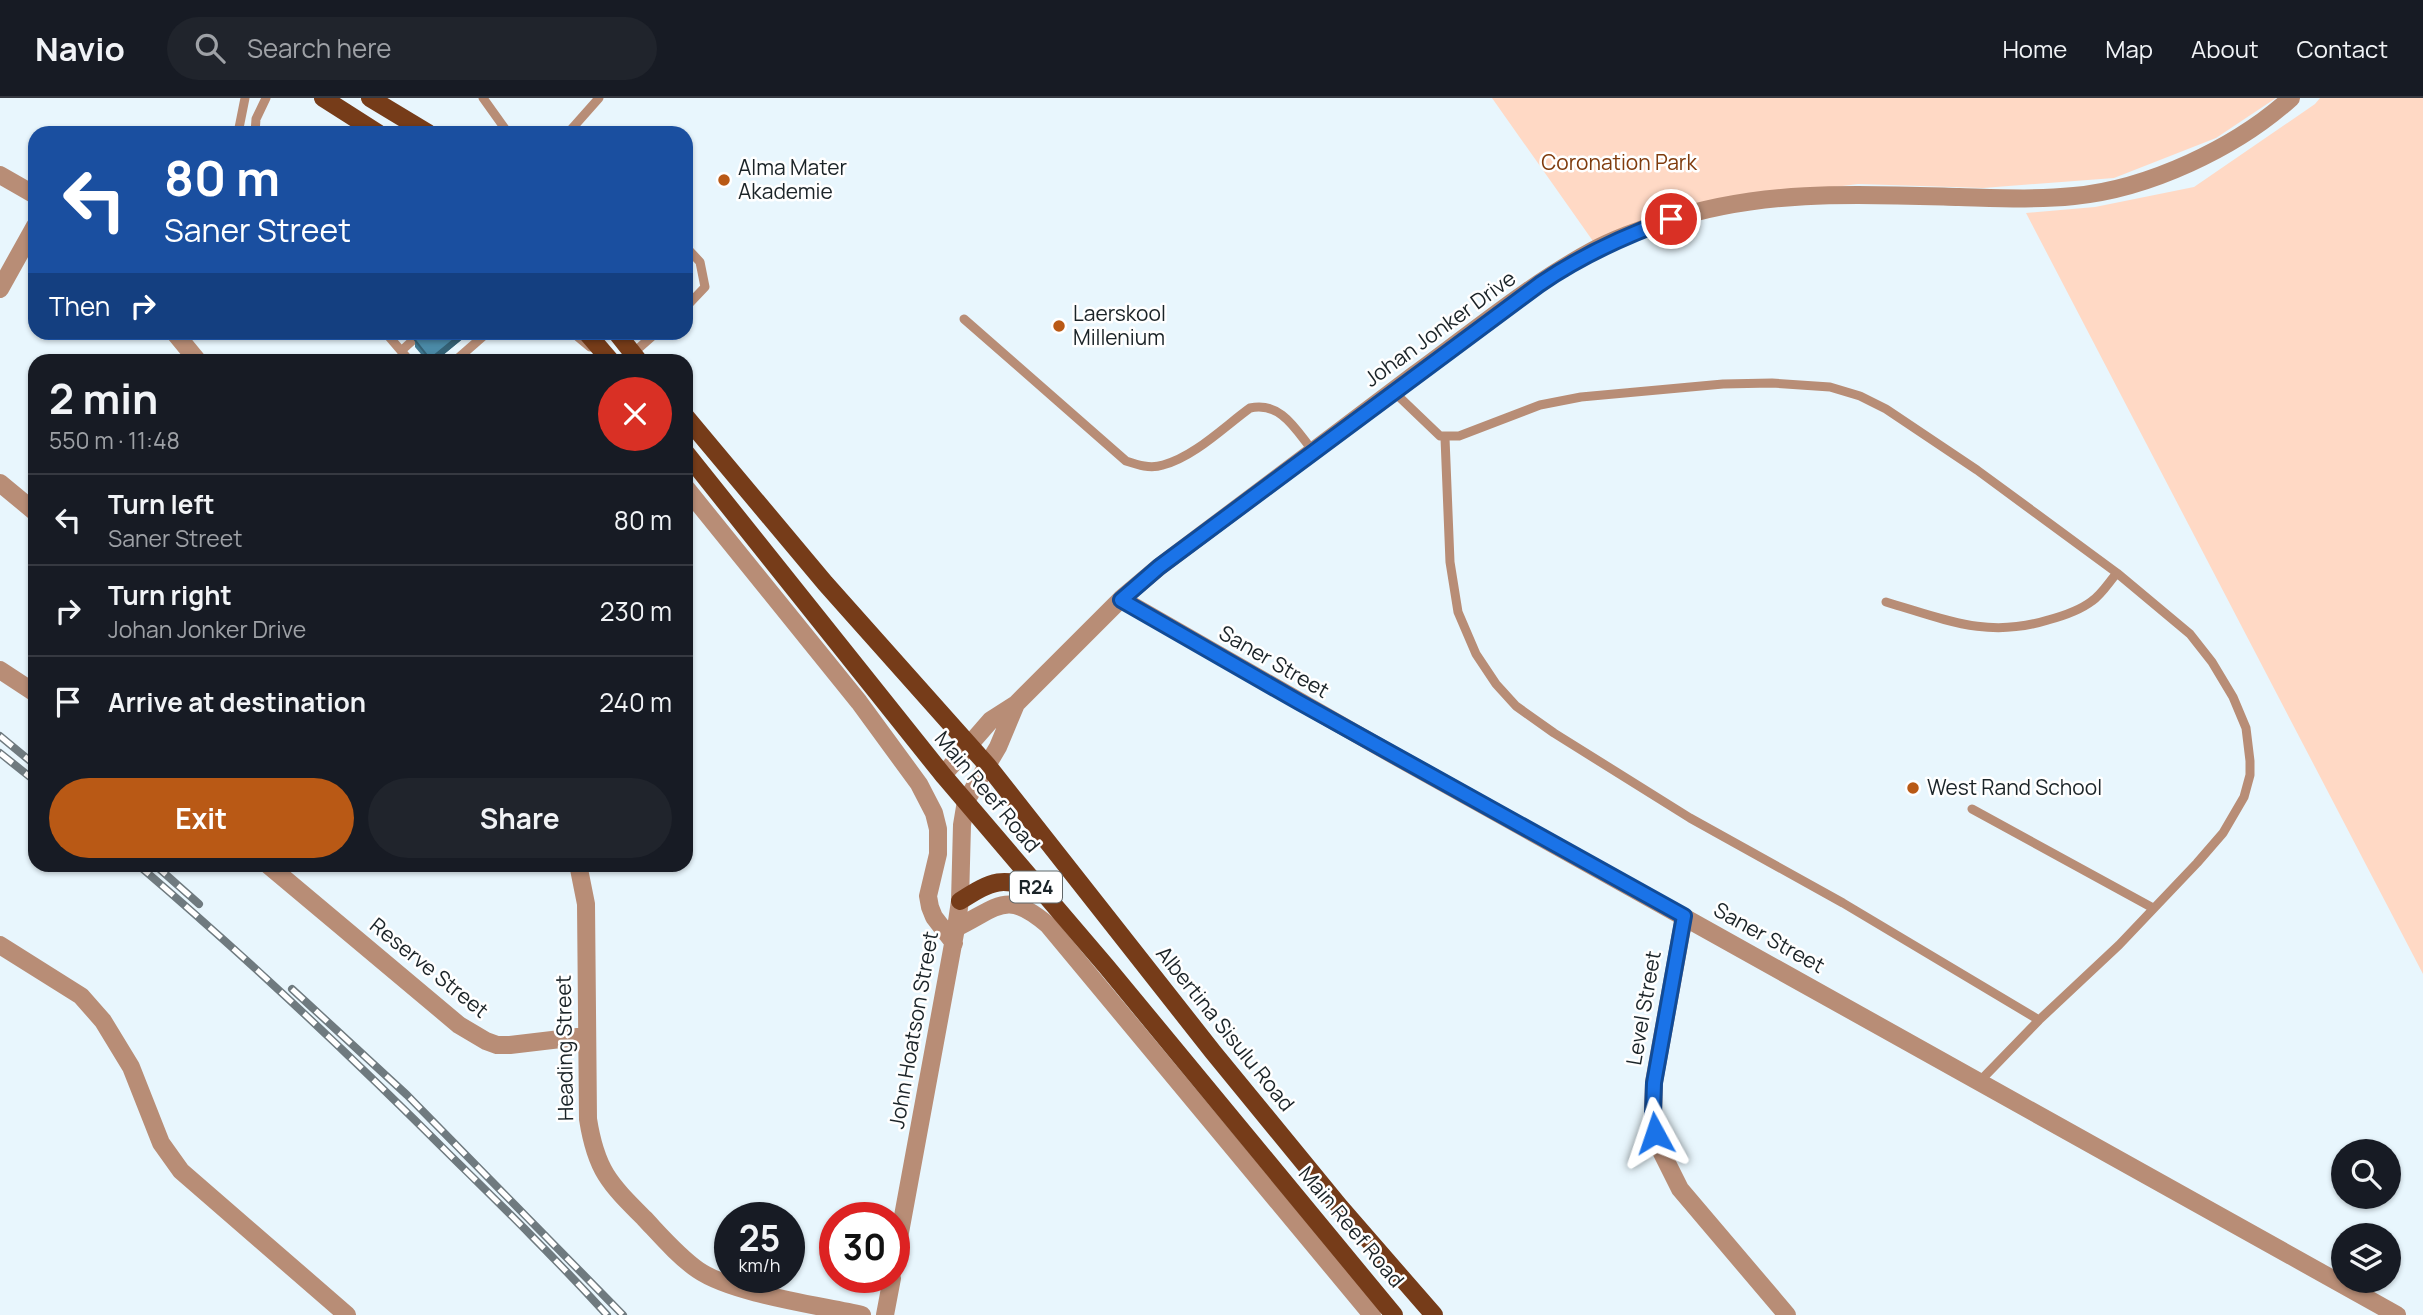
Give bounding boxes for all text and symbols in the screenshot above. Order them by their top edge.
search box [167,17,657,80]
text: Navio [35,26,125,71]
icon: search [191,29,229,67]
text: Search here [247,30,391,66]
text: Home [2002,32,2067,65]
text: Map [2105,32,2153,65]
text: About [2191,32,2259,65]
text: Contact [2297,32,2388,65]
text: 80 m [164,144,280,211]
park label: Coronation Park [1541,148,1697,176]
place label: Alma Mater Akademie [738,153,847,205]
icon: left [49,154,140,245]
marker: Alma Mater Akademie [716,172,732,188]
pin [1641,189,1701,249]
icon: arrive [1652,200,1690,238]
text: Saner Street [164,208,351,252]
street label: Johan Jonker Drive [1358,264,1521,393]
icon: right [124,287,162,325]
text: Then [49,288,110,324]
place label: Laerskool Millenium [1073,299,1166,351]
marker: Laerskool Millenium [1051,318,1067,334]
text: 2 min [49,369,158,427]
button: close [598,377,672,451]
text: 550 m · 11:48 [49,424,180,456]
text: Turn left [108,486,215,522]
icon: left [49,501,87,539]
text: 80 m [614,502,672,538]
text: Saner Street [108,522,242,554]
text: Turn right [108,577,232,613]
icon: right [49,592,87,630]
text: 230 m [600,593,672,629]
text: Johan Jonker Drive [108,613,306,645]
street label: Saner Street [1214,618,1335,704]
icon: arrive [49,683,87,721]
text: Arrive at destination [108,684,366,720]
text: 240 m [599,684,672,720]
street label: Main Reef Road [929,725,1047,858]
place label: West Rand School [1927,773,2102,801]
button: Exit [49,778,354,858]
button: Share [368,778,672,858]
marker: West Rand School [1905,780,1921,796]
road number: R24 [1010,872,1062,902]
street label: Saner Street [1709,895,1830,979]
street label: Reserve Street [365,911,495,1024]
street label: John Hoatson Street [882,929,944,1131]
street label: Albertina Sisulu Road [1150,940,1301,1117]
street label: Level Street [1619,948,1667,1067]
street label: Heading Street [549,975,579,1121]
position arrow [1618,1096,1692,1170]
map controls [2331,1139,2401,1293]
button: search [2331,1139,2401,1209]
street label: Main Reef Road [1293,1160,1411,1293]
speed limit sign: 30 [819,1202,910,1293]
text: 25 [739,1214,780,1262]
button: layers [2331,1223,2401,1293]
text: km/h [739,1253,780,1277]

